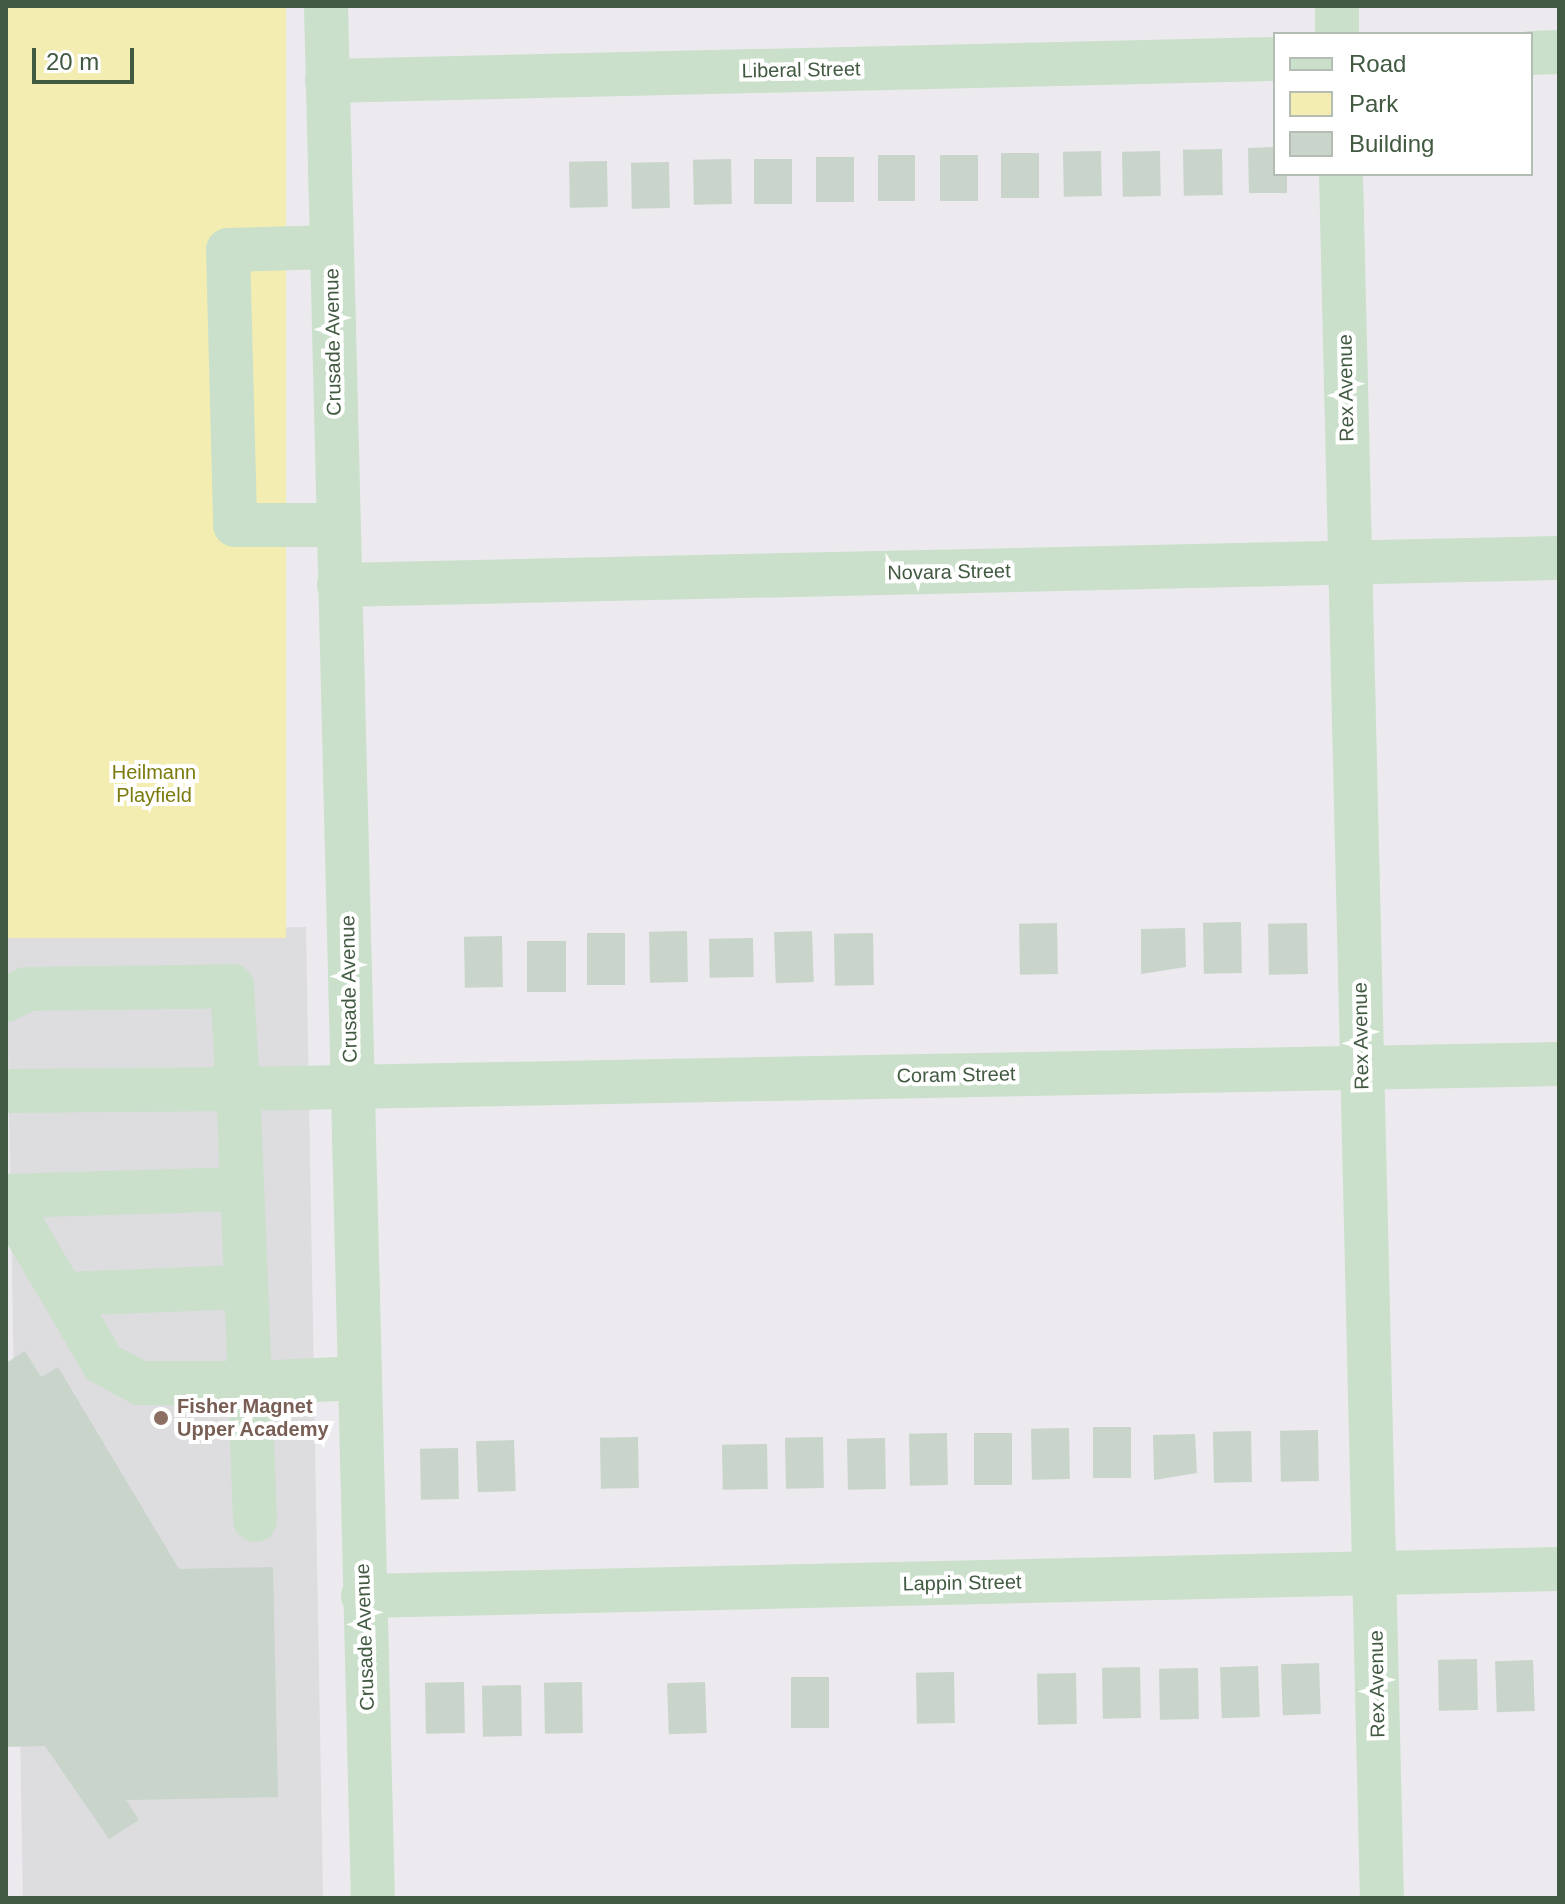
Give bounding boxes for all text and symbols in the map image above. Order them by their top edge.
scale bar [36,32,138,82]
legend [1273,32,1533,176]
text: 20 m [46,48,99,75]
text: Road [1349,50,1406,77]
street label: Liberal Street [741,57,861,83]
text: Park [1349,90,1398,117]
text: Building [1349,130,1434,157]
street label: Crusade Avenue [320,267,346,417]
street label: Rex Avenue [1333,334,1359,442]
street label: Novara Street [887,559,1011,585]
park label: Heilmann Playfield [112,760,196,807]
street label: Crusade Avenue [336,914,362,1064]
street label: Rex Avenue [1348,982,1374,1090]
street label: Coram Street [896,1062,1016,1088]
place label: Fisher Magnet Upper Academy [177,1394,329,1441]
marker: Fisher Magnet Upper Academy [152,1409,170,1427]
street label: Crusade Avenue [350,1562,380,1712]
street label: Lappin Street [902,1570,1022,1596]
street label: Rex Avenue [1364,1630,1390,1738]

